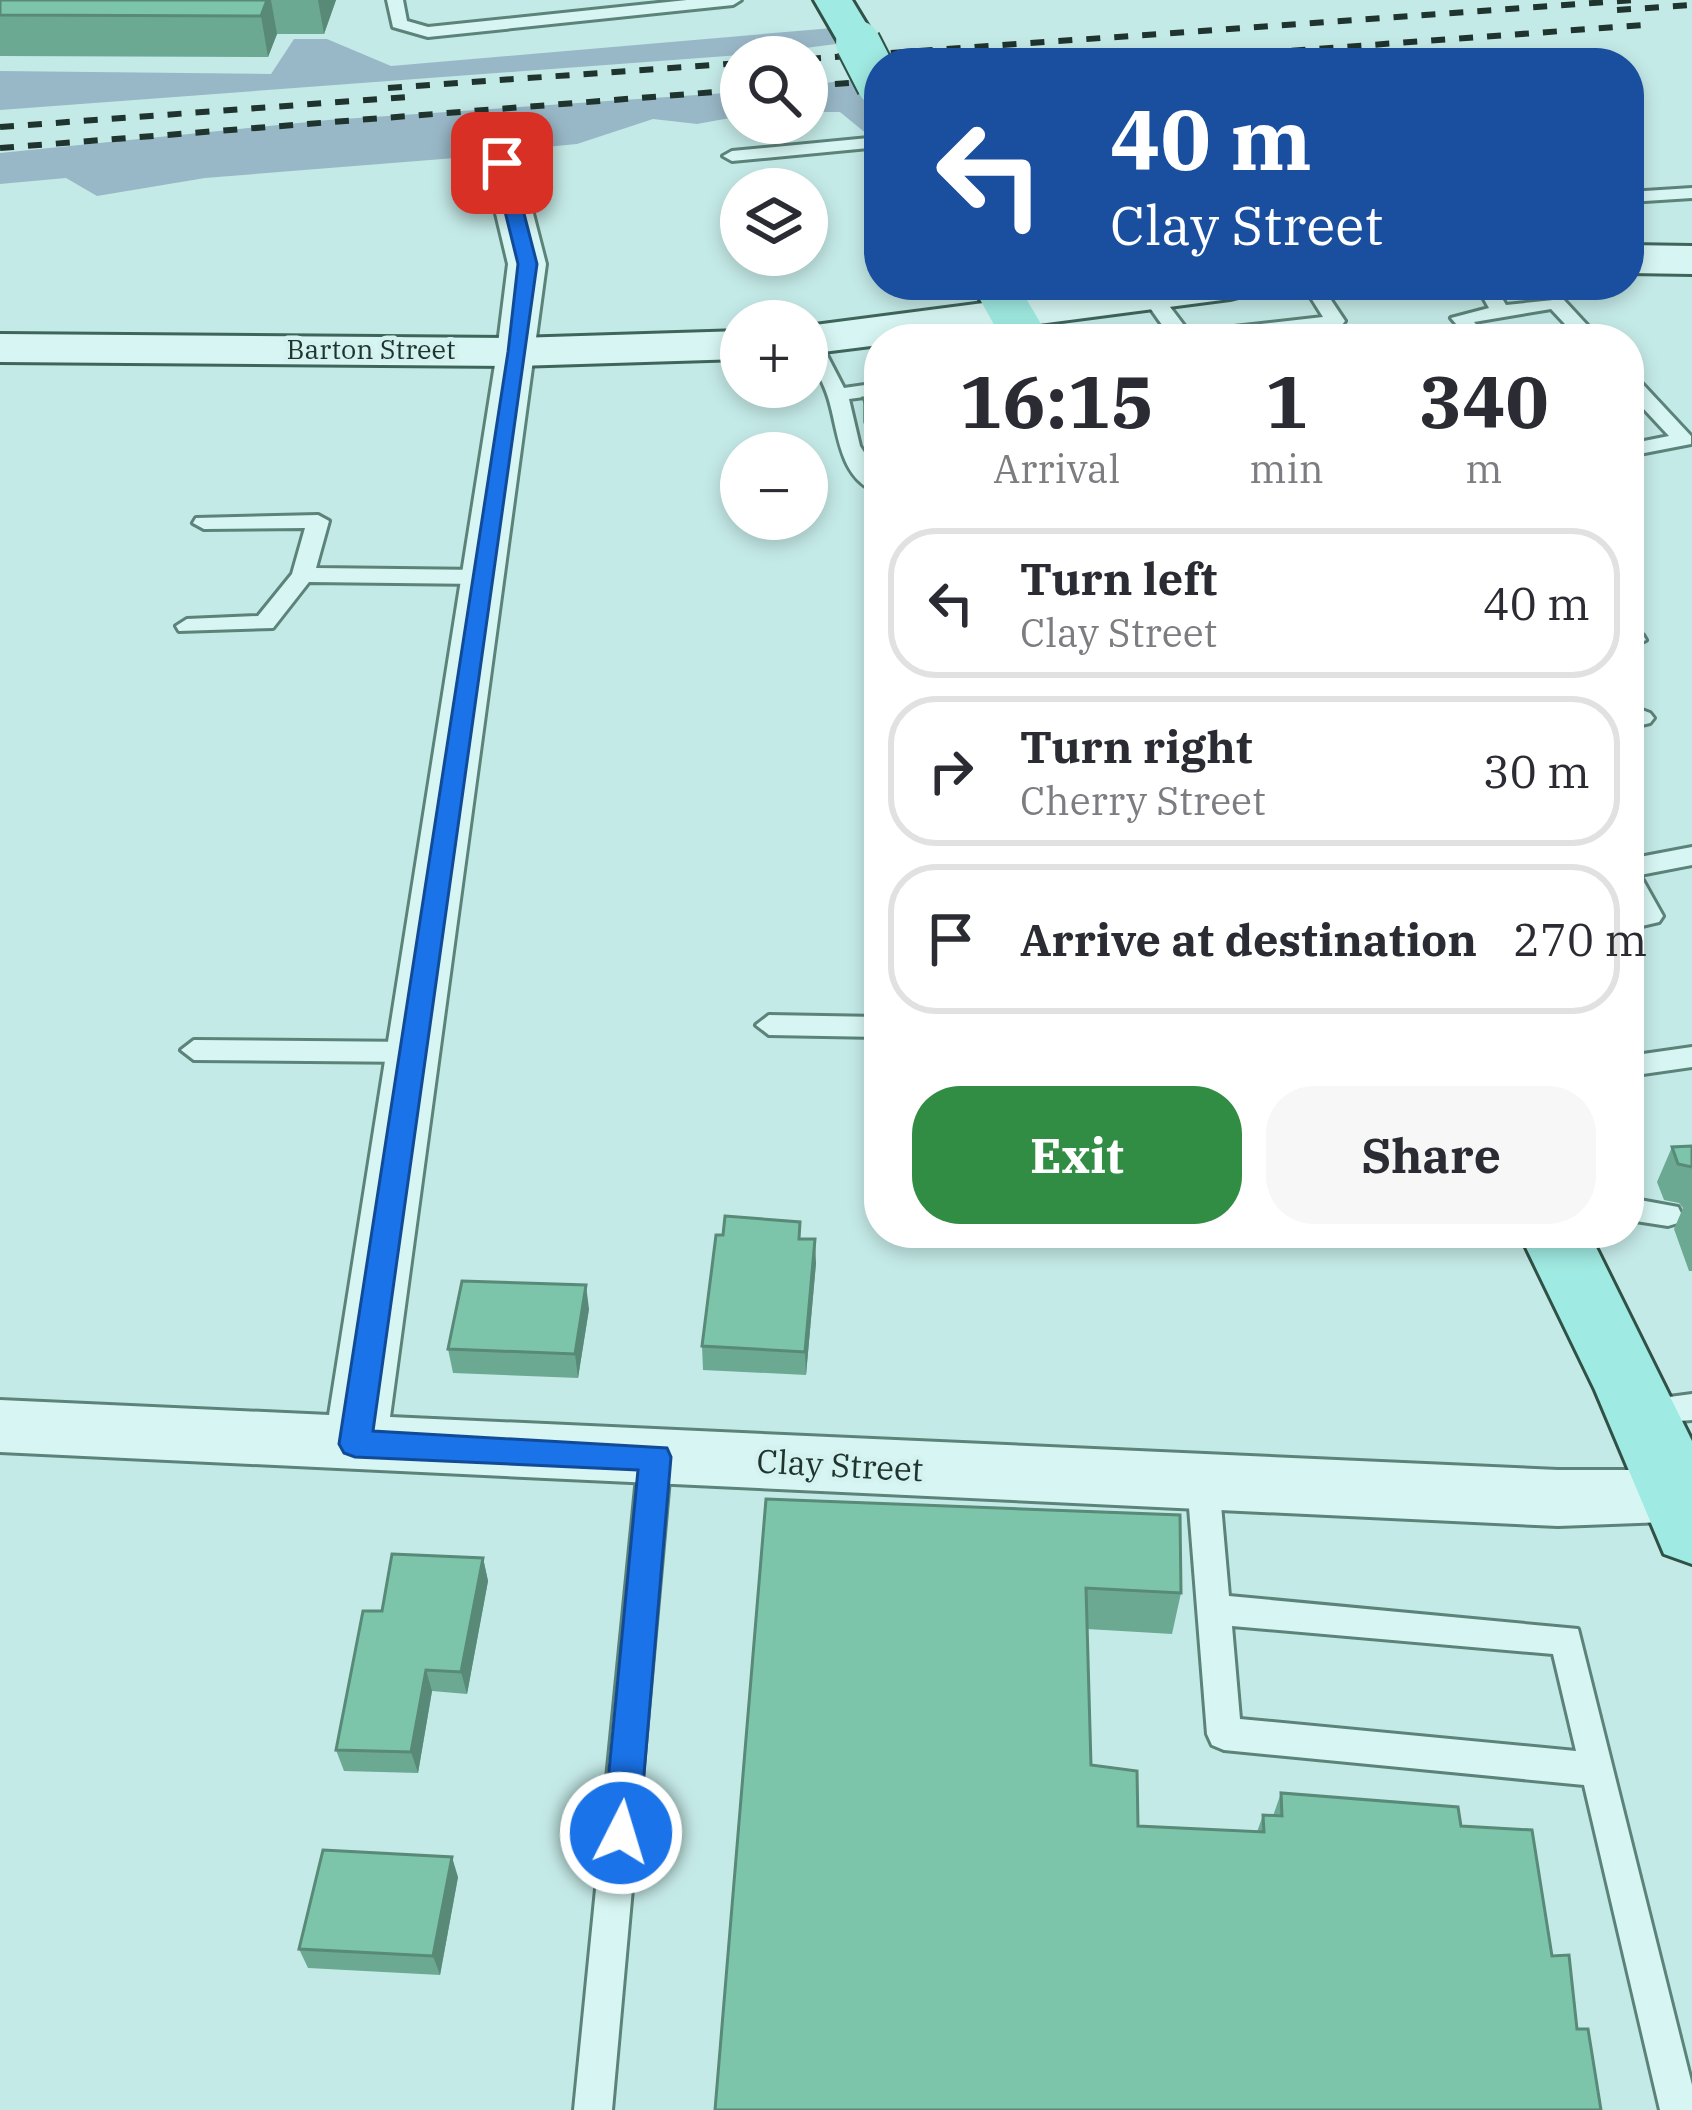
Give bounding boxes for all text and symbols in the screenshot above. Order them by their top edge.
map controls [720,36,828,540]
button: search [720,36,828,144]
text: 40 m [1110,84,1312,193]
icon: left [912,96,1068,252]
pin [451,112,553,214]
icon: arrive [469,130,535,196]
button: layers [720,168,828,276]
text: Clay Street [1110,190,1383,260]
button: + [720,300,828,408]
street label: Barton Street [286,331,456,366]
text: 16:15 [959,354,1154,448]
text: 1 [1265,354,1308,448]
text: 340 [1419,354,1549,448]
button: − [720,432,828,540]
text: Arrival [993,443,1120,494]
text: min [1249,443,1324,494]
text: m [1465,443,1502,494]
text: Turn left [1020,549,1217,607]
icon: left [918,570,984,636]
text: 40 m [1483,574,1590,632]
text: Clay Street [1020,607,1217,658]
text: Turn right [1020,717,1252,775]
icon: right [918,738,984,804]
text: 30 m [1483,742,1590,800]
text: Cherry Street [1020,775,1266,826]
icon: arrive [918,906,984,972]
text: Arrive at destination [1020,910,1477,968]
text: 270 m [1513,910,1647,968]
button: Exit [912,1086,1242,1224]
button: Share [1266,1086,1596,1224]
street label: Clay Street [756,1439,925,1490]
position arrow [558,1770,684,1896]

